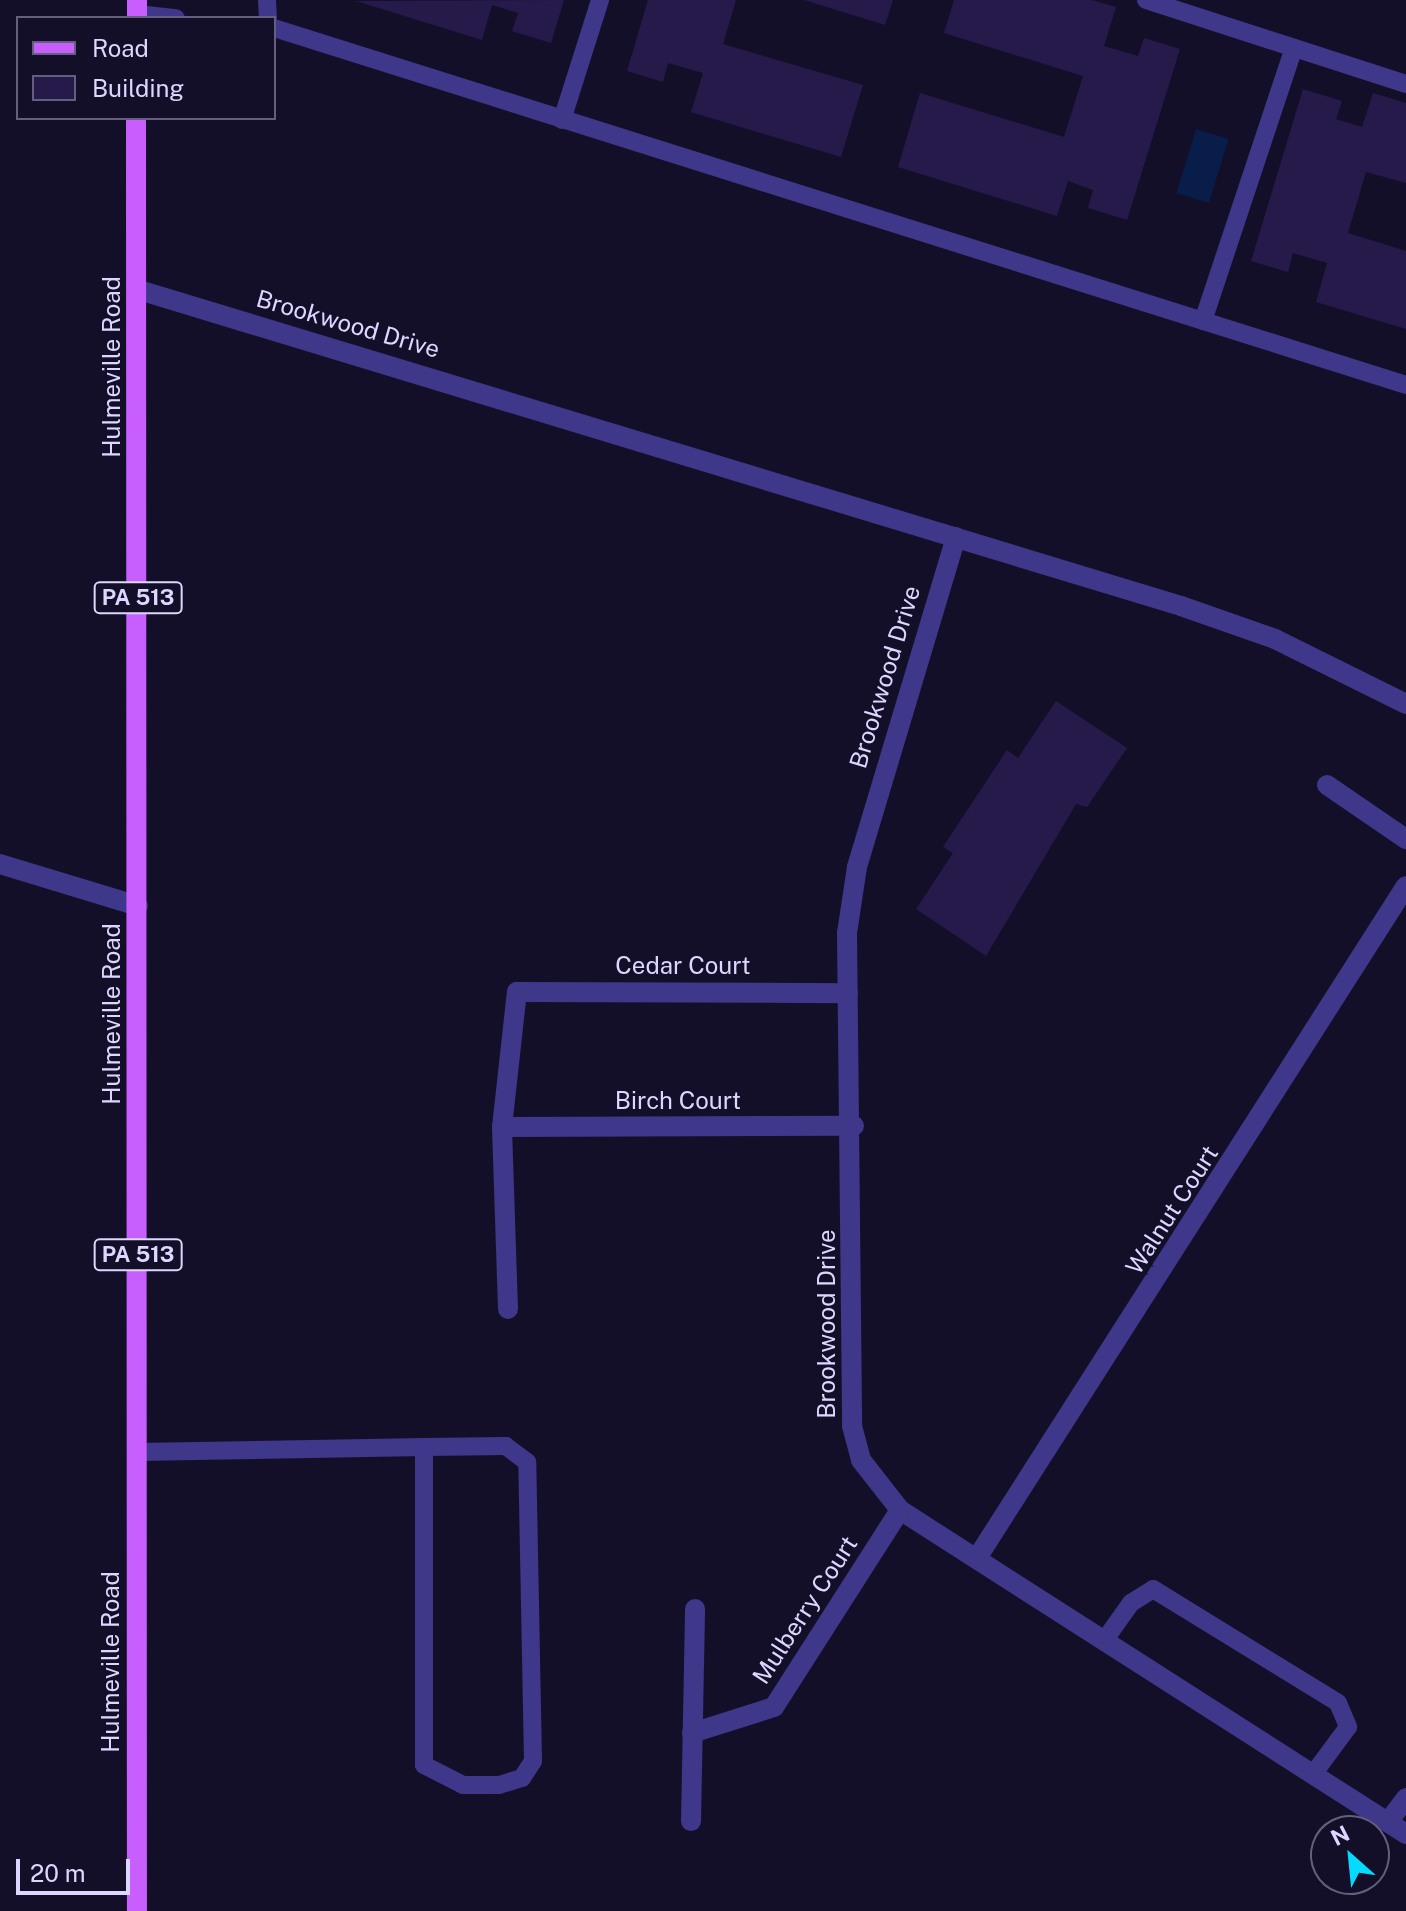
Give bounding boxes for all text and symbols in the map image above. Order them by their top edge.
legend [16,16,276,120]
text: Road [92,34,149,62]
text: Building [92,74,184,102]
street label: Hulmeville Road [98,276,126,458]
street label: Brookwood Drive [253,284,443,364]
road number: PA 513 [92,580,184,616]
street label: Brookwood Drive [844,582,926,772]
street label: Hulmeville Road [98,923,126,1105]
street label: Cedar Court [615,952,751,980]
street label: Birch Court [615,1087,741,1115]
street label: Walnut Court [1120,1140,1224,1280]
street label: Brookwood Drive [813,1229,841,1419]
road number: PA 513 [92,1237,184,1273]
street label: Mulberry Court [746,1531,864,1689]
street label: Hulmeville Road [97,1571,125,1753]
north arrow [1310,1815,1390,1895]
text: N [1326,1820,1354,1851]
scale bar [20,1843,134,1893]
text: 20 m [30,1859,86,1887]

